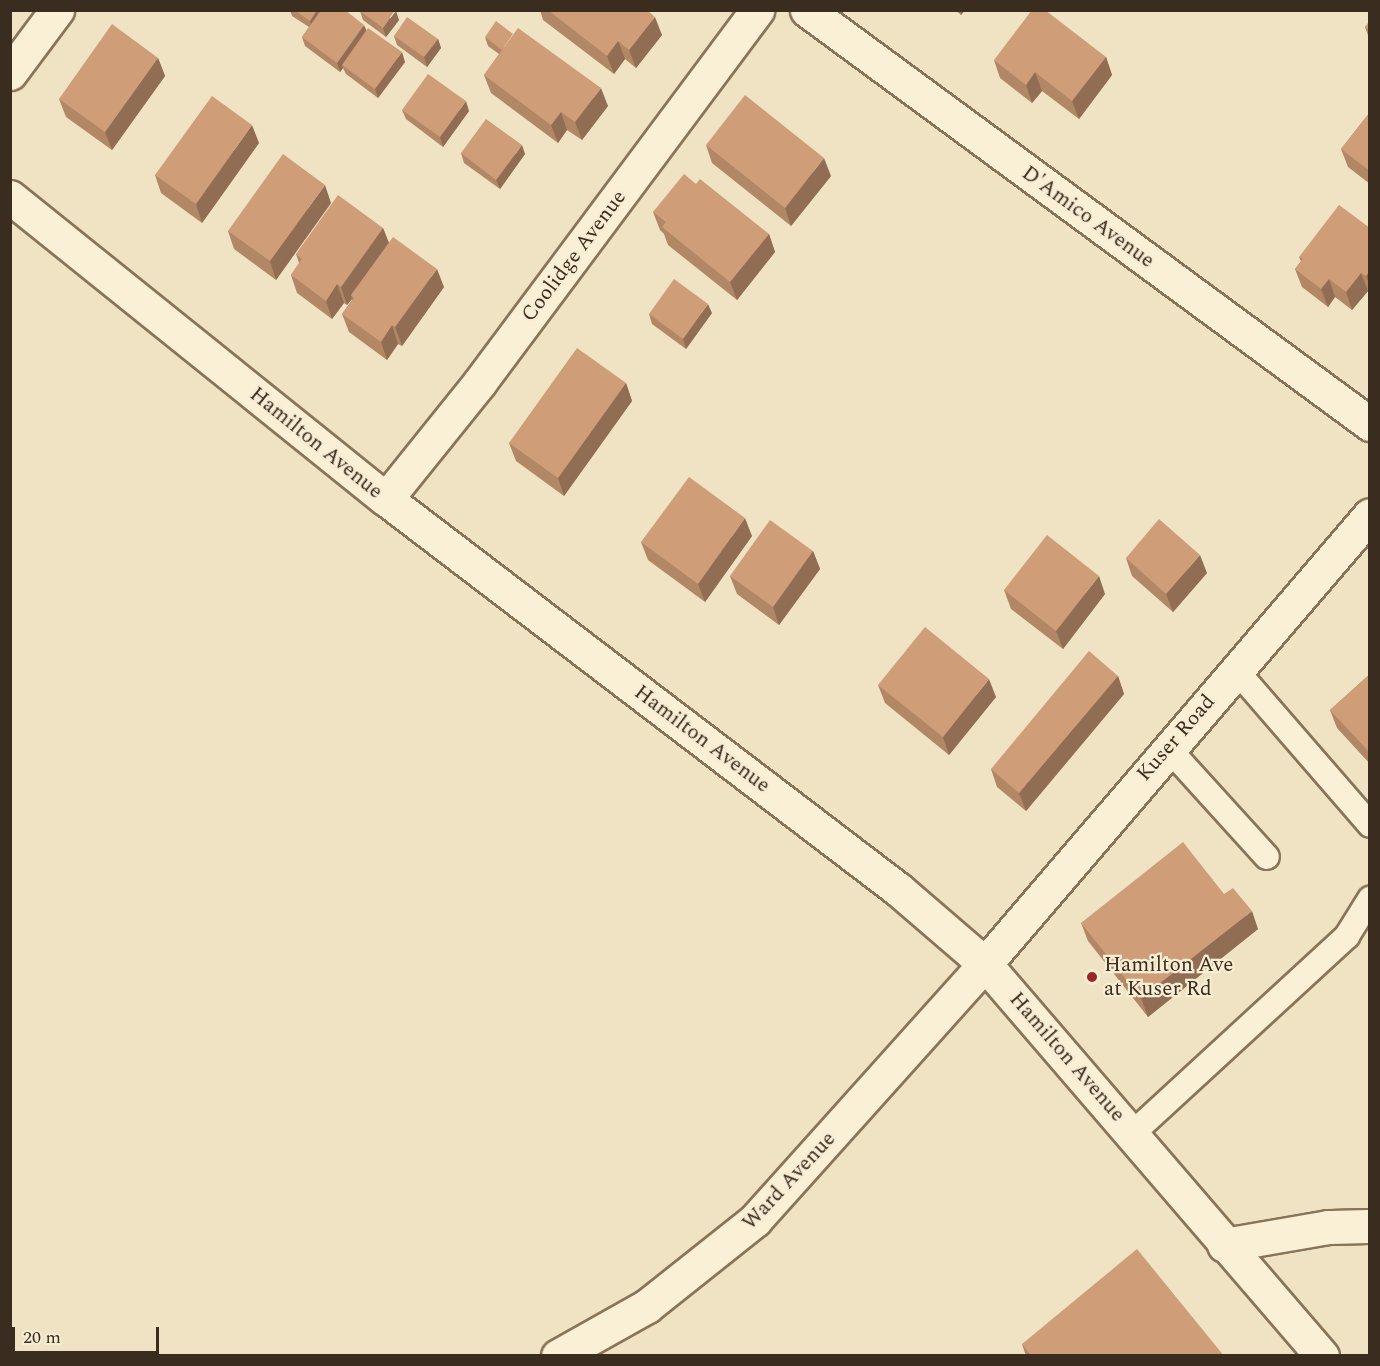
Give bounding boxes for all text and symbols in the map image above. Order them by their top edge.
street label: D'Amico Avenue [1017,160,1159,274]
street label: Coolidge Avenue [516,185,632,327]
street label: Hamilton Avenue [245,382,387,504]
street label: Hamilton Avenue [629,680,775,798]
street label: Kuser Road [1132,690,1220,786]
place label: Hamilton Ave at Kuser Rd [1104,952,1233,1002]
marker: Hamilton Ave at Kuser Rd [1085,970,1099,984]
street label: Hamilton Avenue [1004,987,1130,1127]
street label: Ward Avenue [737,1127,841,1235]
scale bar [15,1315,162,1353]
text: 20 m [23,1324,61,1351]

